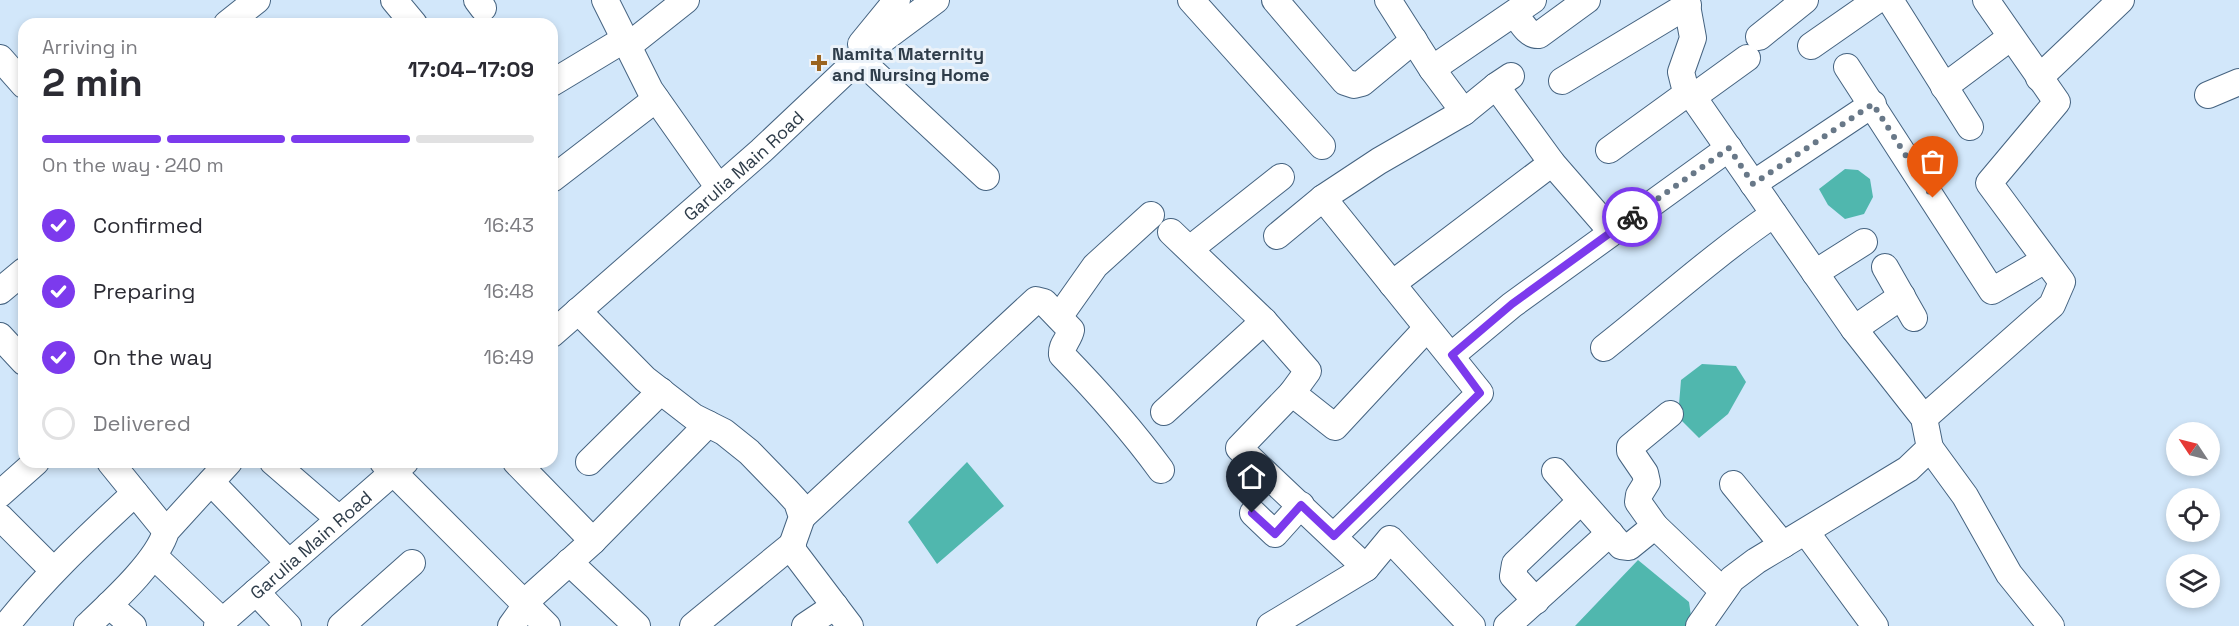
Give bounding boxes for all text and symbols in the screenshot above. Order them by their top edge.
text: Arriving in [42,34,138,60]
place label: Namita Maternity and Nursing Home [832,42,990,86]
marker: Namita Maternity and Nursing Home [810,54,828,72]
text: 17:04–17:09 [408,55,534,83]
text: 2 min [42,58,143,107]
street label: Garulia Main Road [678,105,808,225]
pin [1907,136,1958,198]
icon: bag [1916,145,1949,178]
text: On the way · 240 m [42,152,224,178]
courier [1602,187,1662,247]
icon: bike [1616,201,1649,234]
icon: check [42,209,75,242]
text: Confirmed [93,211,203,239]
text: 16:43 [484,212,534,238]
icon: check [42,275,75,308]
text: Preparing [93,277,195,305]
text: 16:48 [483,278,534,304]
icon: check [42,341,75,374]
text: On the way [93,343,212,371]
text: 16:49 [484,344,534,370]
text: Delivered [93,409,191,437]
north arrow [2166,422,2220,476]
map controls [2166,422,2220,608]
pin [1226,451,1277,513]
icon: home [1235,460,1268,493]
street label: Garulia Main Road [245,485,376,604]
button: locate [2166,488,2220,542]
button: layers [2166,554,2220,608]

